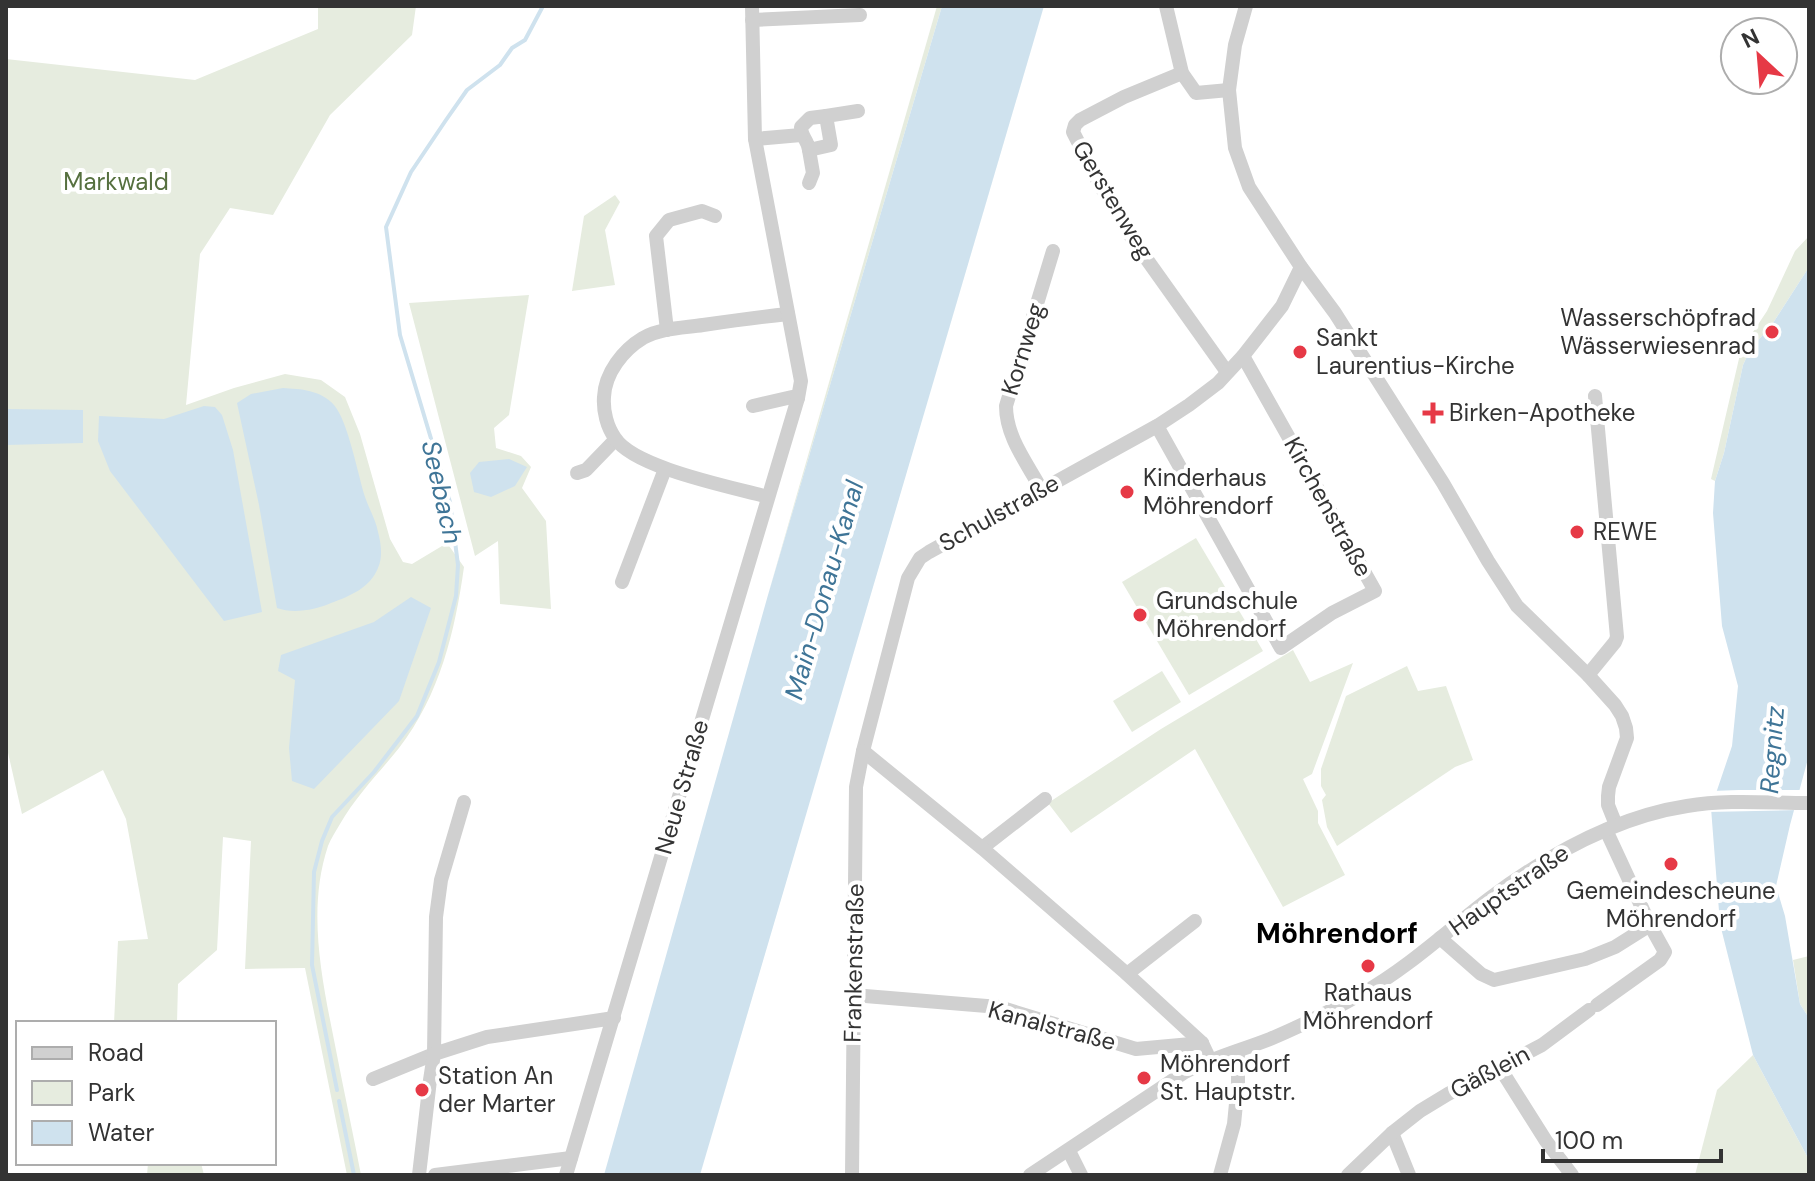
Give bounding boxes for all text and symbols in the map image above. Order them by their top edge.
north arrow [1719,16,1799,96]
text: N [1737,22,1764,55]
street label: Gerstenweg [1066,135,1161,265]
park label: Markwald [63,166,169,197]
street label: Kornweg [994,299,1051,399]
place label: Wasserschöpfrad Wässerwiesenrad [1560,302,1756,361]
place label: Sankt Laurentius-Kirche [1316,322,1515,381]
marker: Wasserschöpfrad Wässerwiesenrad [1763,323,1781,341]
marker: Sankt Laurentius-Kirche [1291,343,1309,361]
place label: Birken-Apotheke [1449,397,1635,428]
marker: Birken-Apotheke [1424,404,1442,422]
street label: Kirchenstraße [1277,431,1380,582]
water label: Seebach [414,437,470,547]
place label: Kinderhaus Möhrendorf [1143,462,1273,521]
street label: Schulstraße [933,467,1064,558]
water label: Main-Donau-Kanal [776,476,872,703]
marker: Kinderhaus Möhrendorf [1118,483,1136,501]
place label: REWE [1593,516,1658,547]
marker: REWE [1568,523,1586,541]
place label: Grundschule Möhrendorf [1156,585,1298,644]
marker: Grundschule Möhrendorf [1131,606,1149,624]
water label: Regnitz [1752,704,1792,795]
street label: Neue Straße [648,716,715,858]
street label: Hauptstraße [1443,837,1575,942]
marker: Gemeindescheune Möhrendorf [1662,855,1680,873]
place label: Gemeindescheune Möhrendorf [1566,875,1776,934]
street label: Frankenstraße [837,883,870,1043]
district label: Möhrendorf [1256,915,1418,952]
marker: Rathaus Möhrendorf [1359,957,1377,975]
place label: Rathaus Möhrendorf [1303,977,1433,1036]
street label: Kanalstraße [985,994,1119,1057]
legend [16,1021,276,1165]
text: Road [88,1037,144,1068]
street label: Gäßlein [1445,1038,1535,1105]
place label: Möhrendorf St. Hauptstr. [1160,1048,1295,1107]
place label: Station An der Marter [438,1060,556,1119]
marker: Möhrendorf St. Hauptstr. [1135,1069,1153,1087]
text: Park [88,1077,135,1108]
marker: Station An der Marter [413,1081,431,1099]
scale bar [1543,1113,1721,1163]
text: Water [88,1117,154,1148]
text: 100 m [1555,1125,1623,1156]

